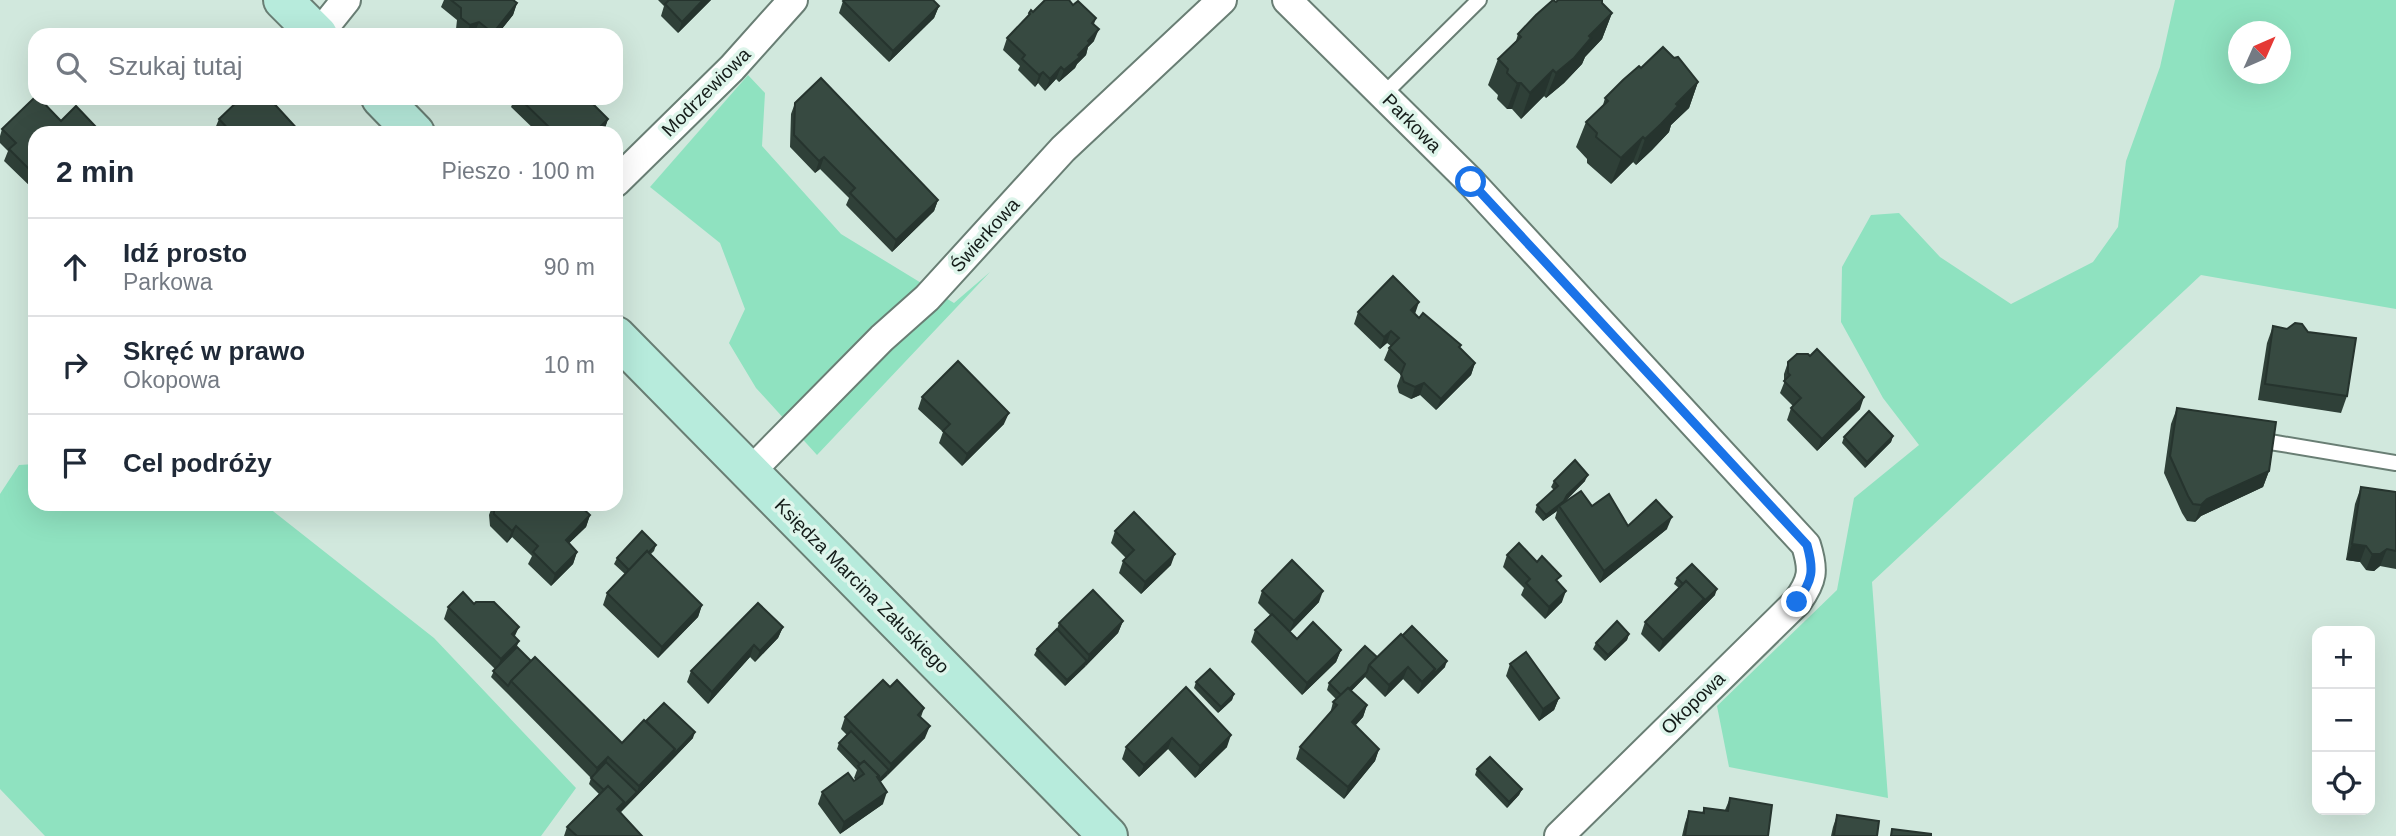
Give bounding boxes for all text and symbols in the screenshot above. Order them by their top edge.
north arrow [2228,21,2291,84]
search box [28,28,623,105]
street label: Modrzewiowa [658,43,755,140]
icon: search [52,48,90,86]
text: Szukaj tutaj [108,51,242,81]
street label: Parkowa [1378,89,1446,157]
text: 2 min [56,155,134,188]
text: Pieszo · 100 m [442,158,595,184]
route start [1455,166,1486,197]
street label: Świerkowa [946,194,1024,276]
text: Idź prosto [123,238,247,268]
icon: ahead [56,248,94,286]
text: 90 m [544,254,595,280]
text: Parkowa [123,269,212,295]
text: Skręć w prawo [123,336,305,366]
icon: right [56,346,94,384]
text: 10 m [544,352,595,378]
text: Okopowa [123,367,220,393]
icon: arrive [56,444,94,482]
text: Cel podróży [123,448,272,478]
street label: Księdza Marcina Załuskiego [771,495,953,677]
route end [1781,586,1812,617]
map controls [2312,626,2375,815]
button: + [2312,626,2375,689]
street label: Okopowa [1657,667,1729,738]
button: − [2312,689,2375,752]
button: locate [2312,752,2375,815]

